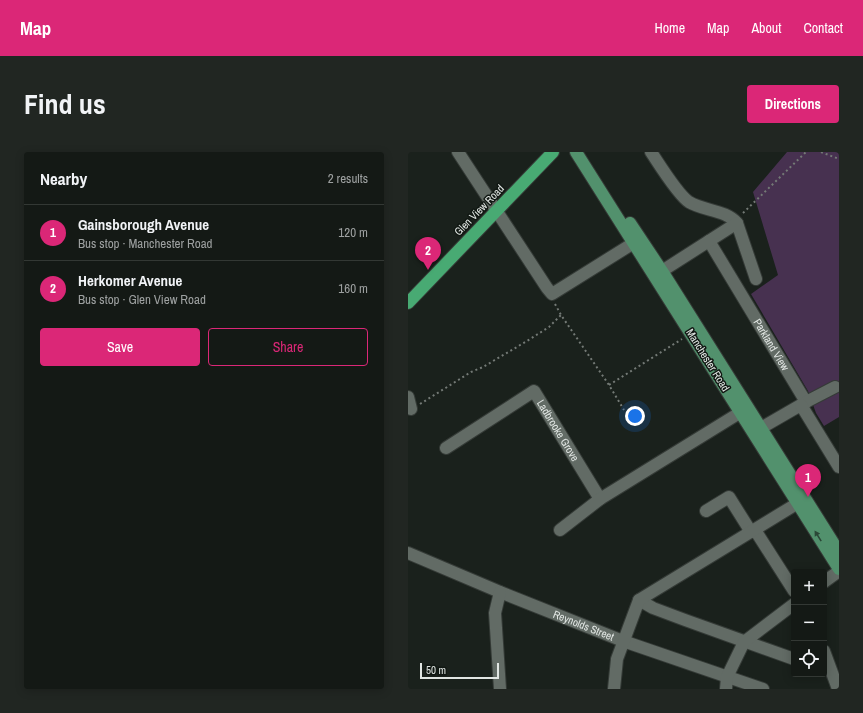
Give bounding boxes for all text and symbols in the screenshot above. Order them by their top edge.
text: Map [20,15,51,41]
text: Home [654,19,685,37]
text: Map [707,19,729,37]
text: About [751,19,781,37]
text: Contact [803,19,843,37]
text: Find us [24,85,106,123]
button: Directions [747,85,839,123]
text: Nearby [40,167,87,190]
text: 2 results [328,170,368,187]
street label: Glen View Road [451,182,507,238]
text: Gainsborough Avenue [78,214,209,235]
text: 1 [50,224,56,241]
text: 120 m [338,224,368,241]
text: Bus stop · Manchester Road [78,235,213,252]
pin: 2 [415,237,441,270]
text: Herkomer Avenue [78,270,182,291]
text: 2 [50,280,56,297]
text: 160 m [338,280,368,297]
text: Bus stop · Glen View Road [78,291,206,308]
street label: Parkland View [750,316,793,374]
street label: Manchester Road [683,326,733,394]
button: Save [40,328,200,366]
button: Share [208,328,368,366]
street label: Ladbrooke Grove [534,397,582,464]
your location [625,406,645,426]
pin: 1 [795,464,821,497]
one-way arrow [815,530,822,542]
map controls [791,569,827,677]
button: + [791,569,827,605]
button: − [791,605,827,641]
street label: Reynolds Street [551,607,617,644]
button: locate [791,641,827,677]
scale bar [420,661,499,680]
text: 50 m [426,663,446,677]

